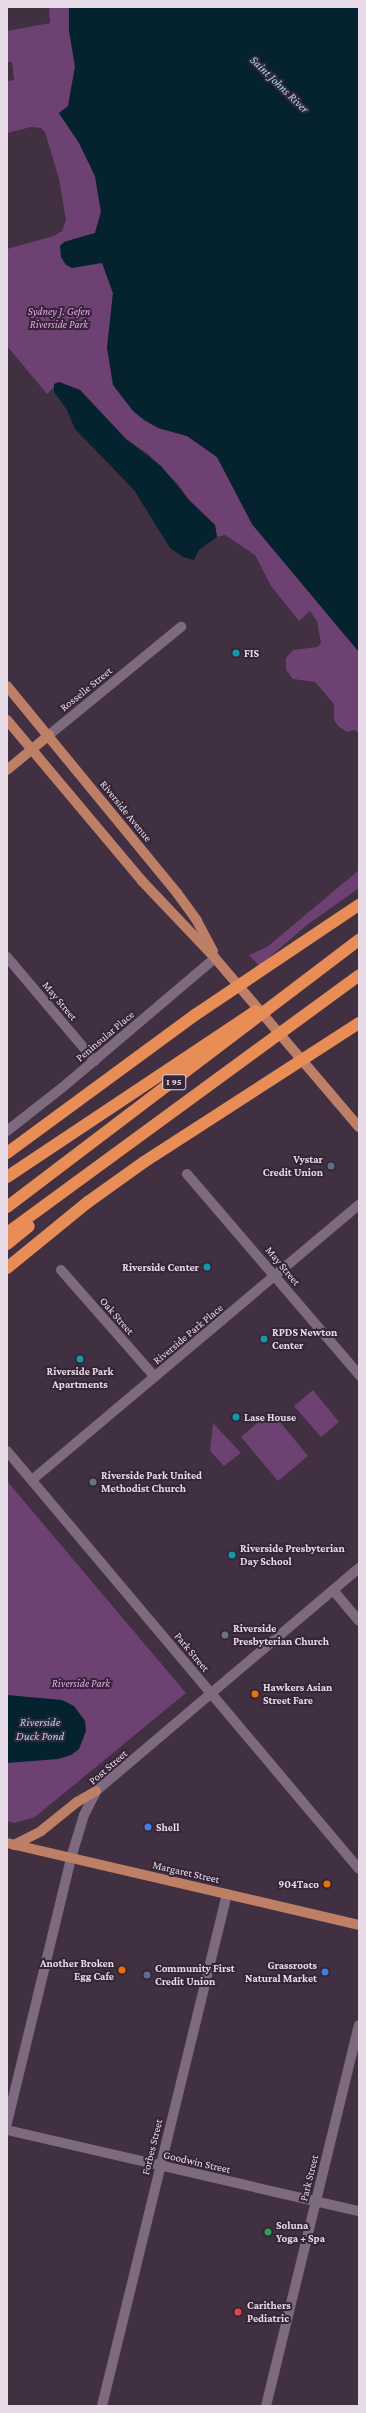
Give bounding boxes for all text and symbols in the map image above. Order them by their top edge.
water label: Saint Johns River [247,53,311,117]
park label: Sydney J. Gefen Riverside Park [28,305,90,331]
place label: FIS [244,646,259,660]
marker: FIS [231,648,241,658]
street label: Rosselle Street [57,664,115,714]
street label: Riverside Avenue [97,778,155,844]
street label: May Street [40,979,80,1023]
street label: Peninsular Place [73,1008,137,1064]
road number: I 95 [162,1074,186,1090]
place label: Vystar Credit Union [263,1153,323,1179]
marker: Vystar Credit Union [326,1161,336,1171]
street label: May Street [263,1244,303,1288]
place label: Riverside Center [122,1260,199,1274]
marker: Riverside Center [202,1262,212,1272]
street label: Oak Street [97,1294,137,1338]
street label: Riverside Park Place [150,1301,226,1367]
place label: RPDS Newton Center [272,1326,337,1352]
marker: RPDS Newton Center [259,1334,269,1344]
marker: Riverside Park Apartments [75,1354,85,1364]
place label: Riverside Park Apartments [47,1365,113,1391]
place label: Lase House [244,1410,296,1424]
marker: Lase House [231,1412,241,1422]
place label: Riverside Park United Methodist Church [101,1469,202,1495]
marker: Riverside Park United Methodist Church [88,1477,98,1487]
place label: Riverside Presbyterian Day School [240,1542,345,1568]
marker: Riverside Presbyterian Day School [227,1550,237,1560]
place label: Riverside Presbyterian Church [233,1622,329,1648]
street label: Park Street [172,1630,212,1674]
marker: Riverside Presbyterian Church [220,1630,230,1640]
park label: Riverside Park [52,1676,110,1690]
place label: Hawkers Asian Street Fare [263,1681,332,1707]
marker: Hawkers Asian Street Fare [250,1689,260,1699]
water label: Riverside Duck Pond [16,1716,64,1744]
street label: Post Street [86,1747,130,1787]
place label: Shell [156,1820,179,1834]
marker: Shell [143,1822,153,1832]
street label: Margaret Street [151,1858,221,1886]
place label: 904Taco [278,1877,319,1891]
marker: 904Taco [322,1879,332,1889]
place label: Another Broken Egg Cafe [40,1957,114,1983]
place label: Grassroots Natural Market [245,1959,317,1985]
place label: Community First Credit Union [155,1962,235,1988]
marker: Another Broken Egg Cafe [117,1965,127,1975]
marker: Grassroots Natural Market [320,1967,330,1977]
marker: Community First Credit Union [142,1970,152,1980]
street label: Forbes Street [139,2118,165,2176]
street label: Goodwin Street [162,2148,232,2176]
street label: Park Street [297,2153,321,2203]
place label: Soluna Yoga + Spa [276,2219,325,2245]
marker: Soluna Yoga + Spa [263,2227,273,2237]
place label: Carithers Pediatric [247,2299,291,2325]
marker: Carithers Pediatric [232,2306,244,2318]

